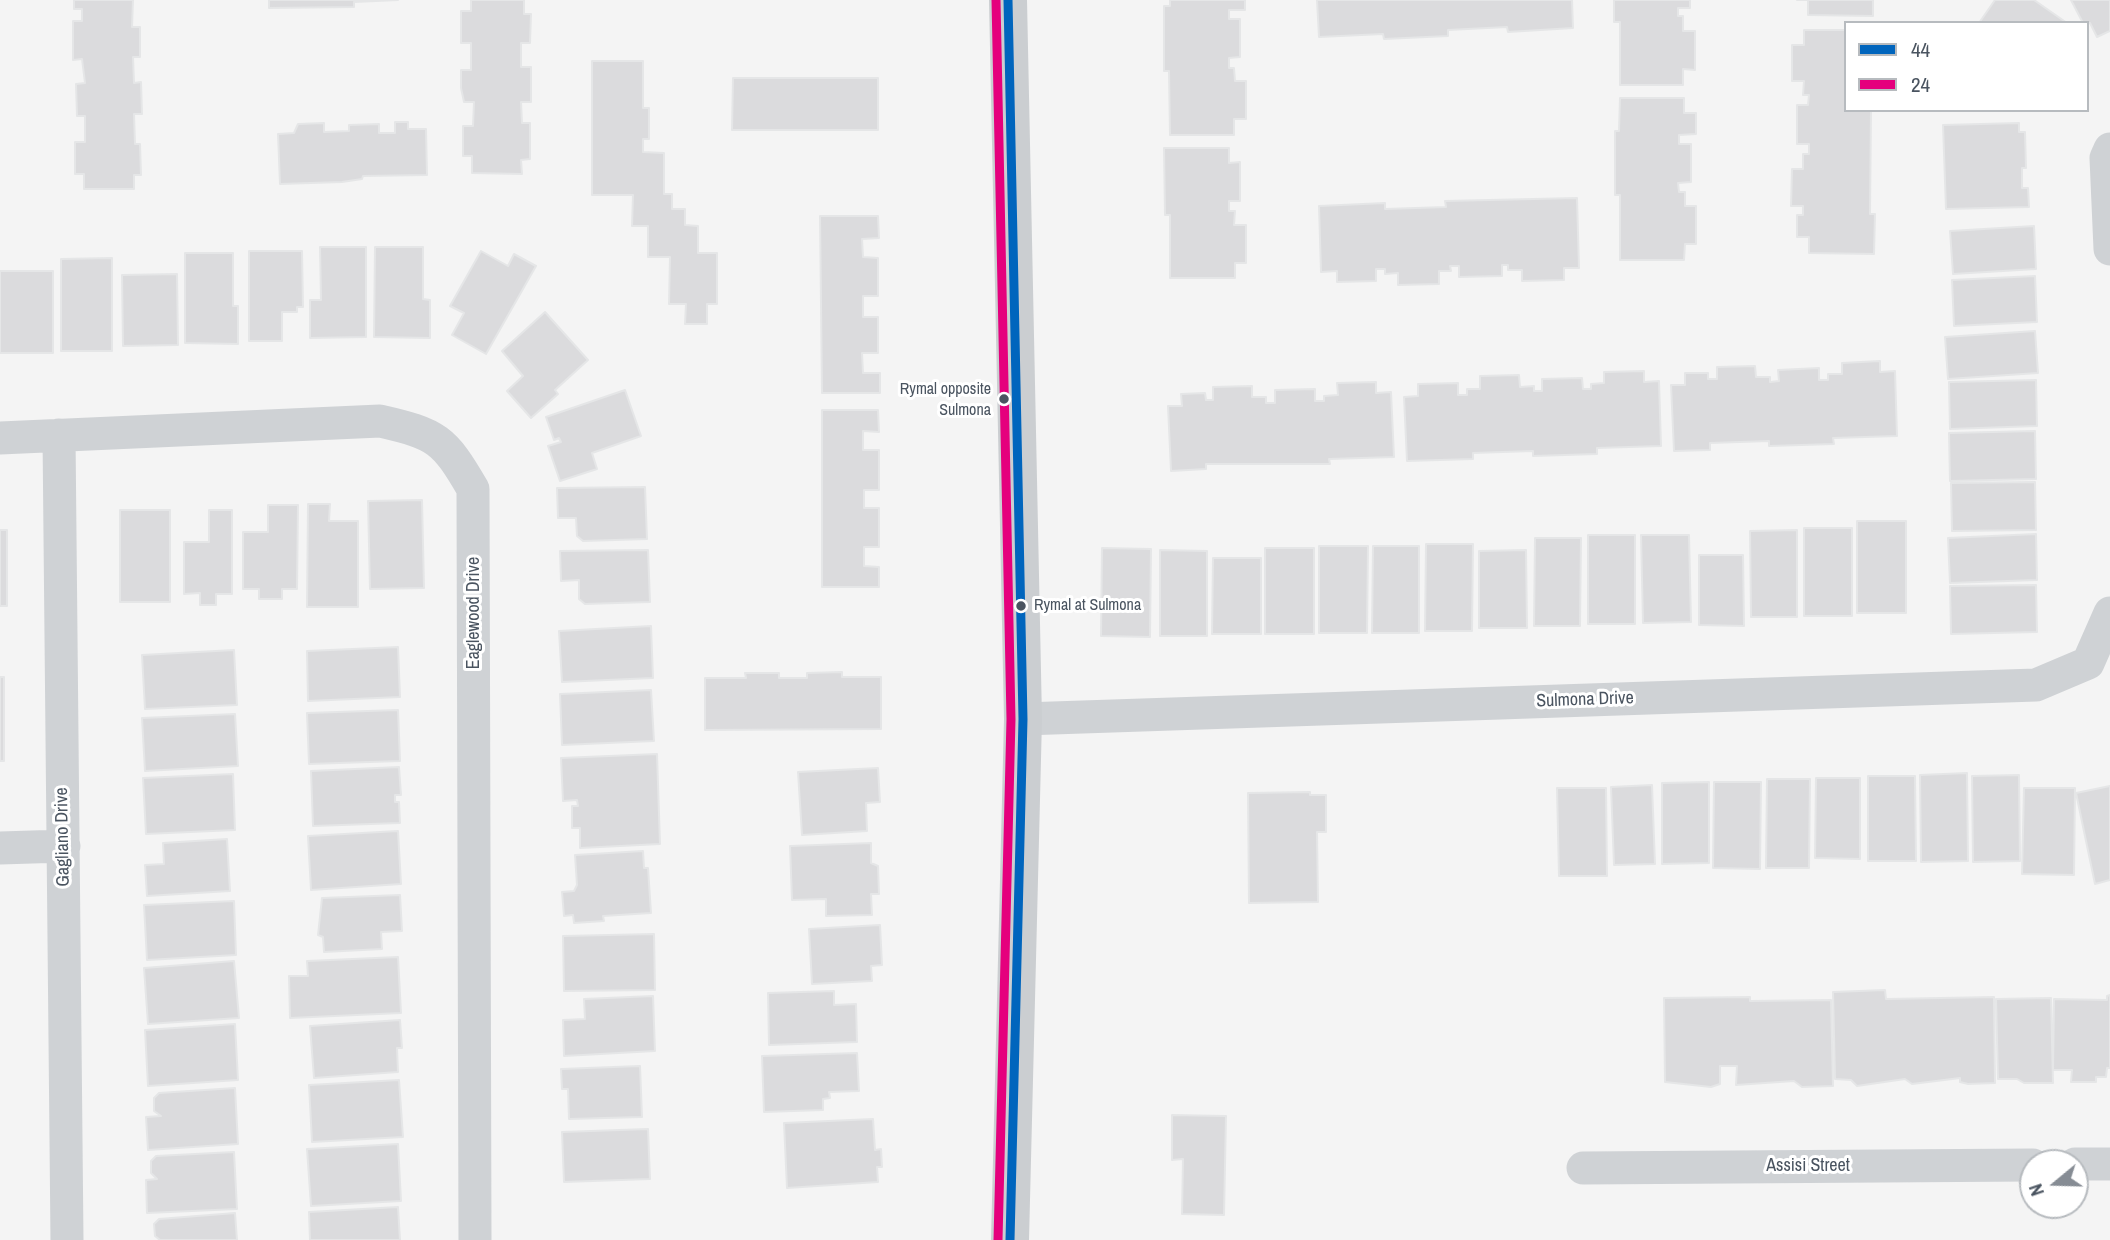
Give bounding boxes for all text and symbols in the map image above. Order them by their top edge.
legend [1844,21,2089,112]
text: 44 [1911,35,1930,64]
text: 24 [1911,70,1930,99]
place label: Rymal opposite Sulmona [900,380,991,418]
marker: Rymal opposite Sulmona [997,392,1011,406]
street label: Eaglewood Drive [463,557,485,669]
place label: Rymal at Sulmona [1034,596,1141,616]
marker: Rymal at Sulmona [1014,599,1028,613]
street label: Sulmona Drive [1536,688,1634,712]
street label: Gagliano Drive [51,787,75,887]
north arrow [2019,1149,2089,1219]
street label: Assisi Street [1766,1155,1850,1177]
text: N [2022,1181,2050,1200]

